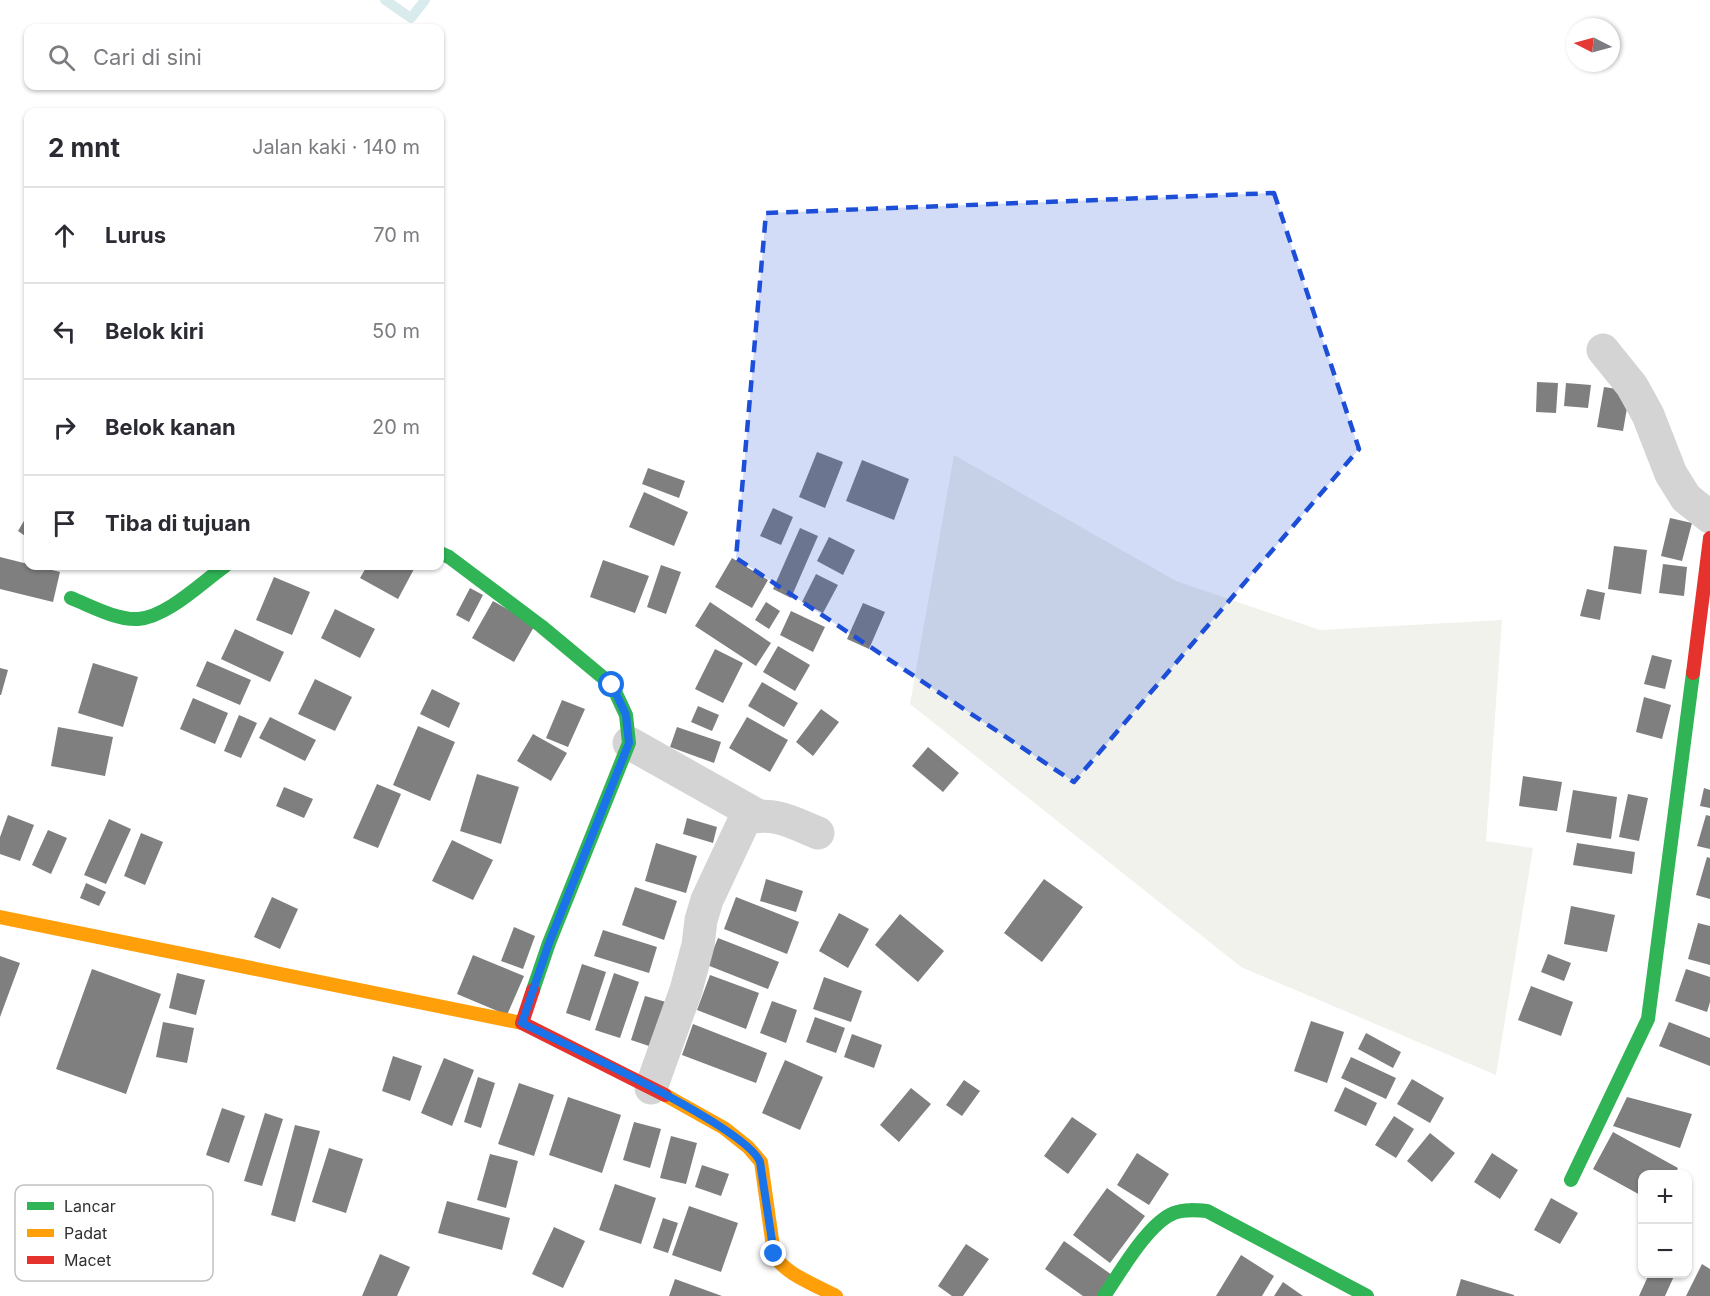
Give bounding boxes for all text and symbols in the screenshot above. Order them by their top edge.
north arrow [1566,18,1620,72]
search box [24,24,444,90]
icon: search [45,41,78,74]
text: Cari di sini [93,44,202,70]
text: 2 mnt [48,132,120,163]
text: Jalan kaki · 140 m [252,135,420,159]
icon: ahead [48,219,81,252]
text: Lurus [105,222,166,248]
text: 70 m [373,223,420,247]
icon: left [48,315,81,348]
text: Belok kiri [105,318,204,344]
text: 50 m [372,319,420,343]
icon: right [48,411,81,444]
text: Belok kanan [105,414,236,440]
text: 20 m [372,415,420,439]
icon: arrive [48,507,81,540]
text: Tiba di tujuan [105,510,251,536]
route start [598,671,624,697]
map controls [1638,1170,1692,1278]
button: + [1638,1170,1692,1224]
legend [15,1185,213,1281]
text: Lancar [64,1196,116,1216]
text: Padat [64,1223,107,1243]
button: − [1638,1224,1692,1278]
route end [760,1240,786,1266]
text: Macet [64,1250,111,1270]

